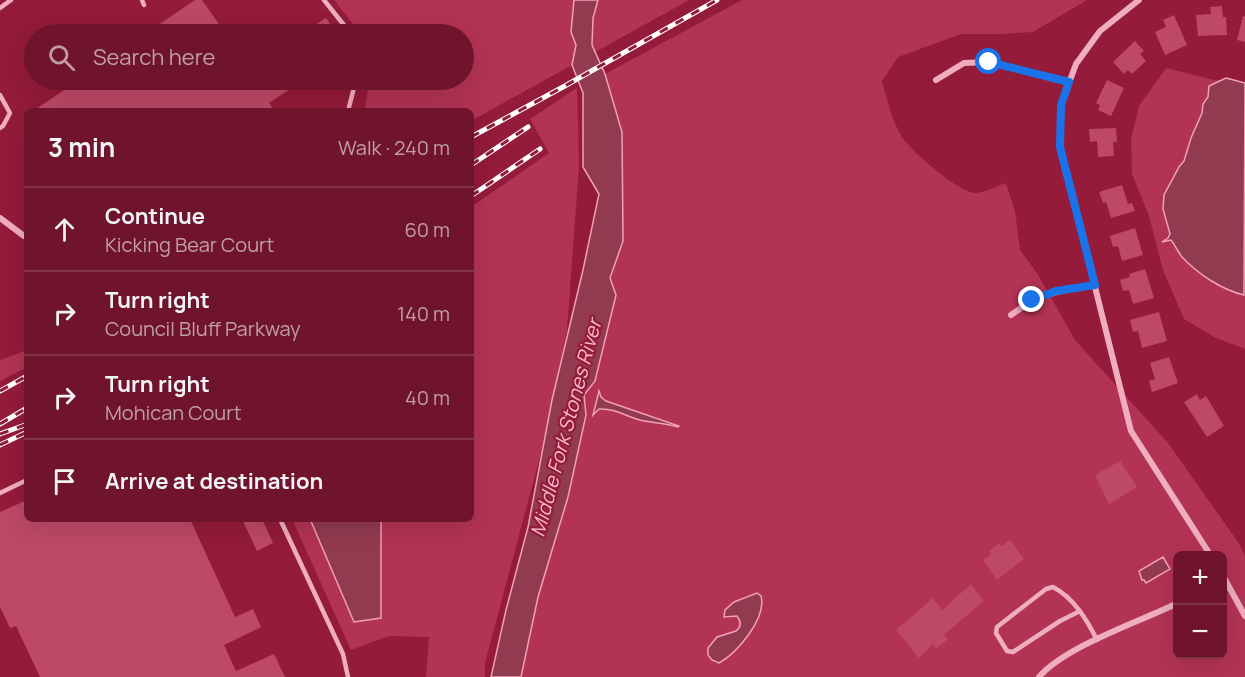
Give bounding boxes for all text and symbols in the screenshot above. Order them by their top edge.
search box [24,24,474,90]
icon: search [45,41,78,74]
text: Search here [93,42,215,72]
route start [975,48,1001,74]
text: 3 min [48,129,115,165]
text: Walk · 240 m [338,134,450,161]
text: Continue [105,201,205,231]
icon: ahead [48,213,81,246]
text: 60 m [404,216,450,243]
text: Kicking Bear Court [105,231,274,258]
text: Turn right [105,285,210,315]
route end [1018,286,1044,312]
icon: right [48,297,81,330]
text: 140 m [397,300,450,327]
water label: Middle Fork Stones River [523,314,608,540]
text: Council Bluff Parkway [105,315,301,342]
text: Turn right [105,369,210,399]
icon: right [48,381,81,414]
text: 40 m [405,384,450,411]
text: Mohican Court [105,399,241,426]
icon: arrive [48,465,81,498]
text: Arrive at destination [105,466,323,496]
map controls [1173,551,1227,659]
button: + [1173,551,1227,605]
button: − [1173,605,1227,659]

